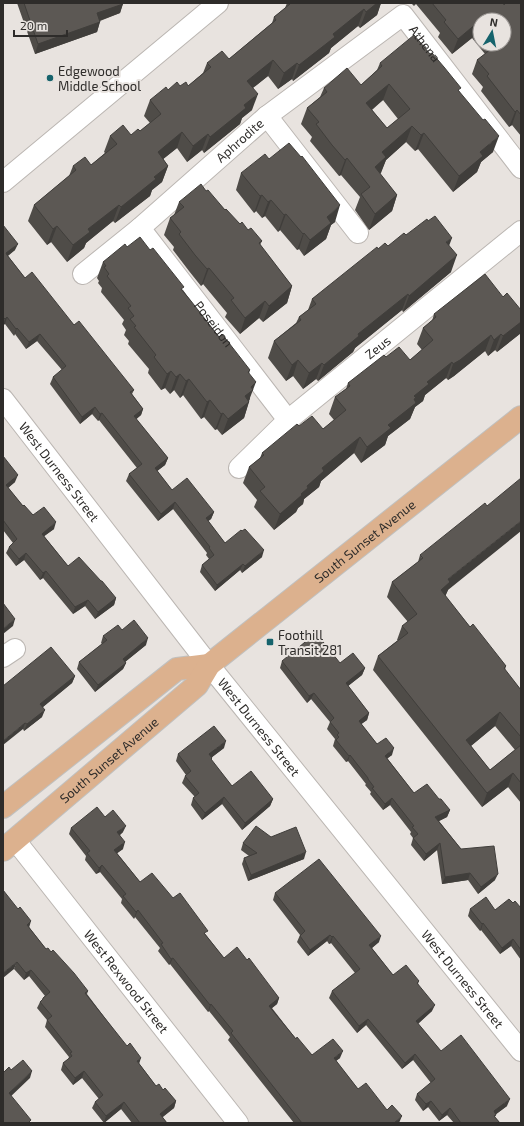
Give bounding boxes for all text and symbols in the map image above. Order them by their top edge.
scale bar [14,12,67,38]
north arrow [472,12,512,52]
text: N [489,15,499,29]
text: 20 m [20,18,47,32]
street label: Athena [406,22,444,65]
place label: Edgewood Middle School [58,63,141,94]
marker: Edgewood Middle School [45,73,55,83]
street label: Aphrodite [212,115,267,165]
street label: Poseidon [191,297,237,350]
street label: Zeus [362,332,394,362]
street label: West Durness Street [16,419,103,525]
street label: South Sunset Avenue [311,496,419,586]
place label: Foothill Transit 281 [278,627,342,658]
marker: Foothill Transit 281 [265,637,275,647]
street label: West Durness Street [215,675,303,779]
street label: South Sunset Avenue [56,713,162,806]
street label: West Rexwood Street [81,926,172,1036]
street label: West Durness Street [418,927,507,1031]

